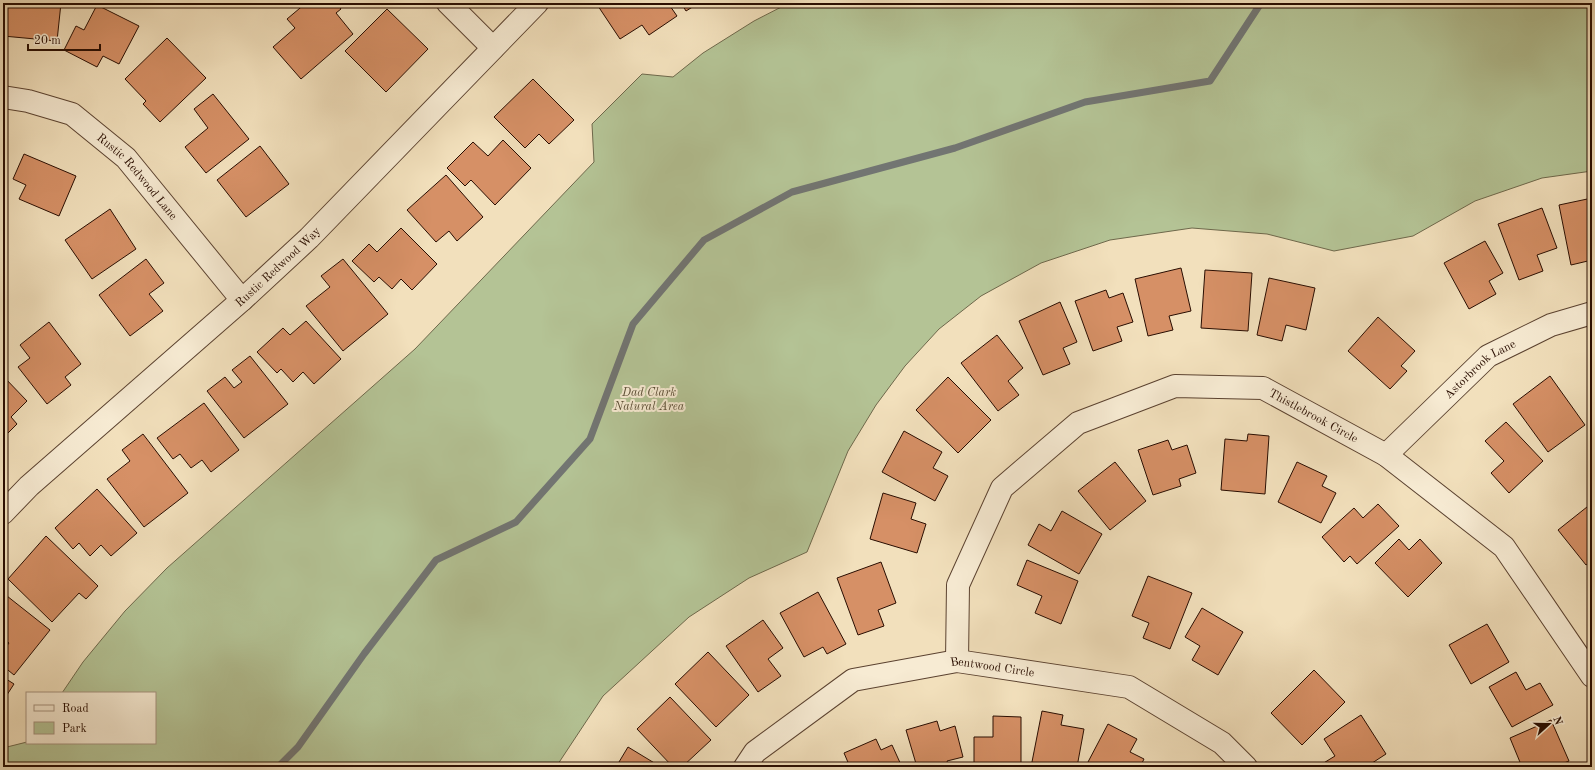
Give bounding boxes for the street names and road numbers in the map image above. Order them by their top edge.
street label: Rustic Redwood Lane [94,132,179,223]
street label: Rustic Redwood Way [234,225,323,310]
street label: Astorbrook Lane [1443,338,1518,402]
street label: Thistlebrook Circle [1267,387,1360,446]
street label: Bentwood Circle [949,656,1035,680]

